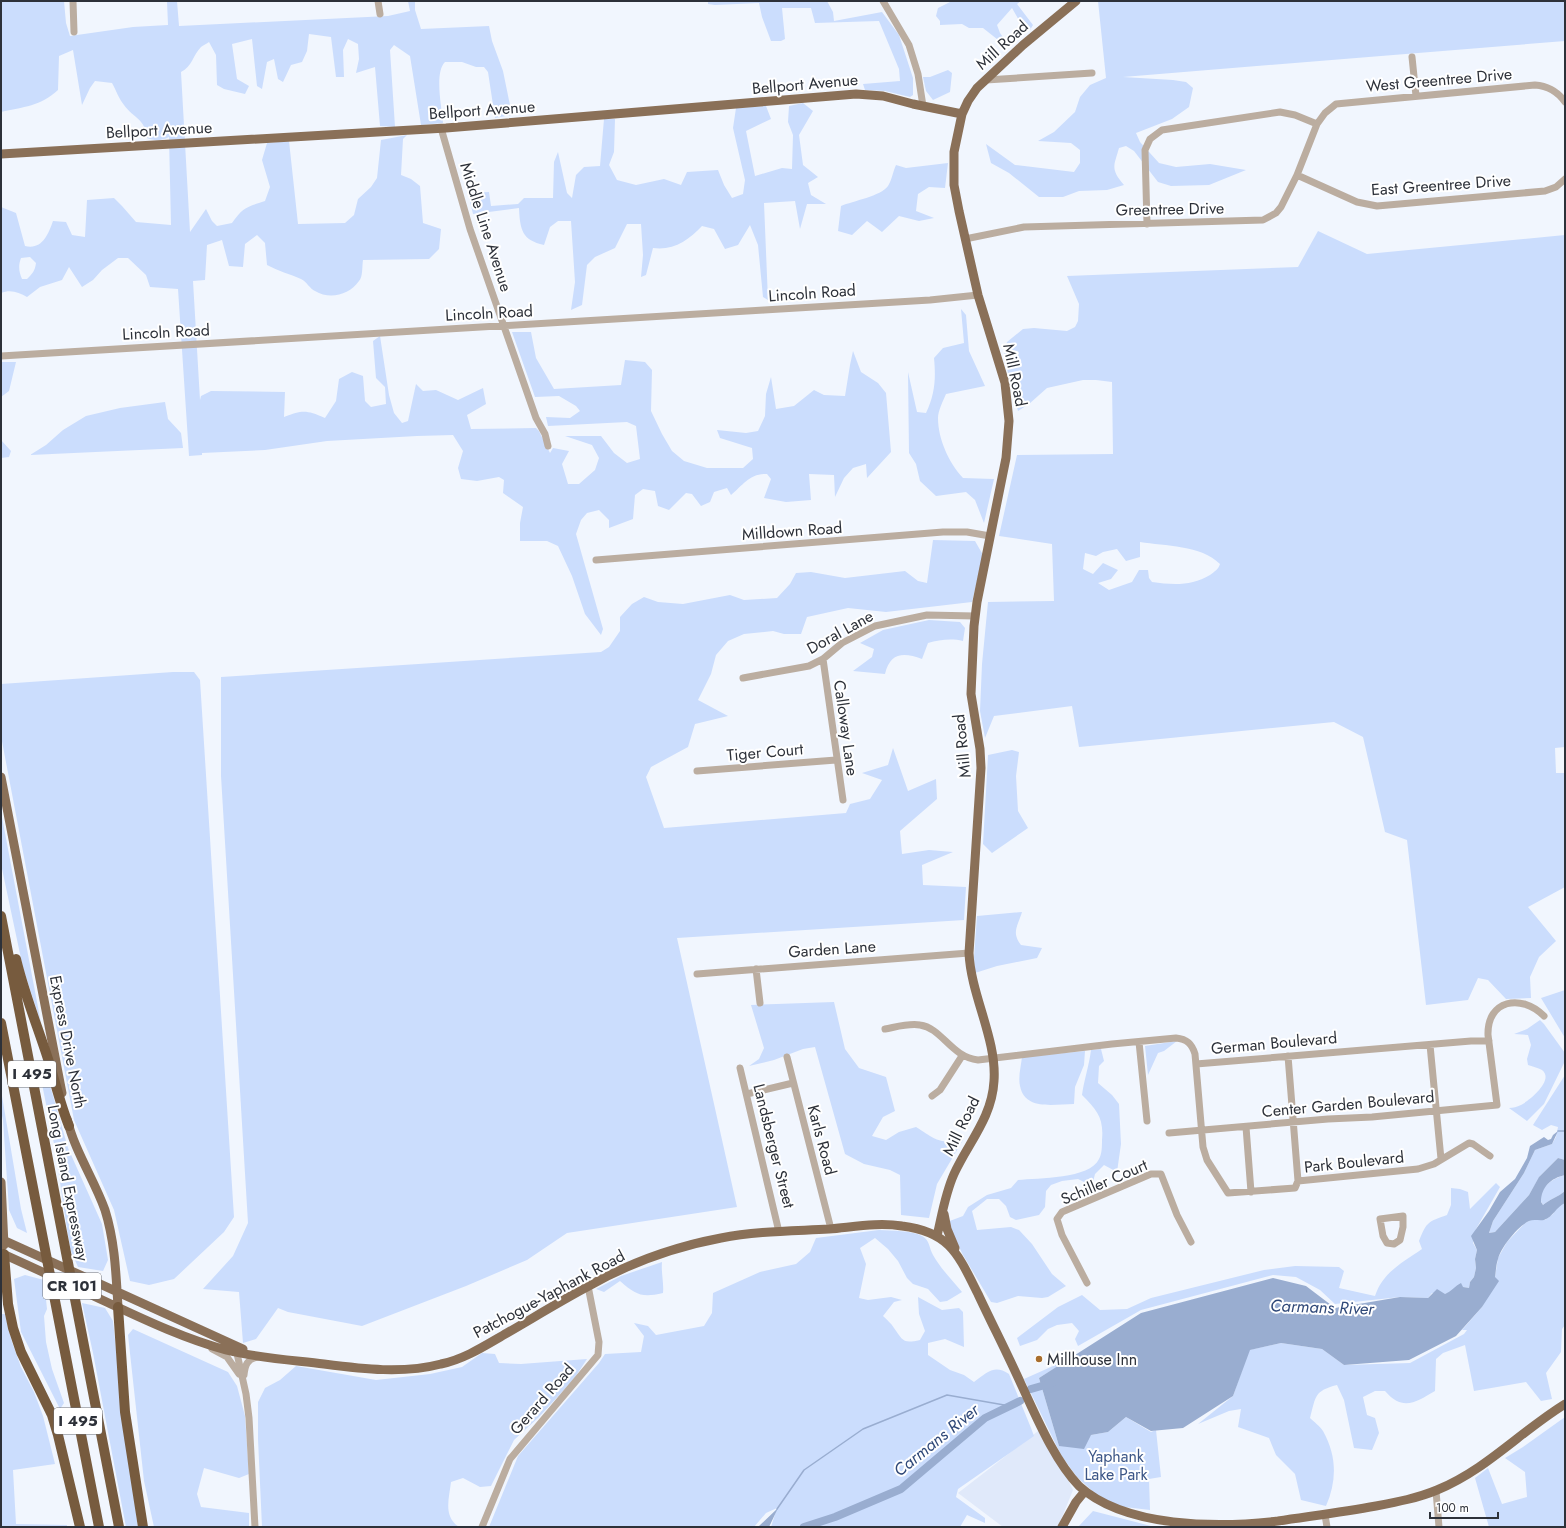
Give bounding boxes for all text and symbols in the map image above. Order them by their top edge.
street label: Mill Road [971,15,1033,75]
street label: West Greentree Drive [1365,62,1513,98]
street label: Bellport Avenue [751,68,859,100]
street label: Bellport Avenue [428,95,536,125]
street label: Bellport Avenue [105,116,213,144]
street label: Middle Line Avenue [454,159,518,295]
street label: East Greentree Drive [1370,169,1512,201]
street label: Greentree Drive [1116,197,1224,221]
street label: Lincoln Road [768,278,856,308]
street label: Lincoln Road [445,299,533,327]
street label: Lincoln Road [122,318,210,346]
street label: Mill Road [997,341,1033,409]
street label: Milldown Road [741,516,843,546]
street label: Doral Lane [803,604,877,660]
street label: Calloway Lane [828,679,864,777]
street label: Mill Road [947,713,977,779]
street label: Tiger Court [726,737,804,767]
street label: Garden Lane [787,934,877,964]
street label: Express Drive North [44,974,92,1110]
street label: German Boulevard [1210,1026,1338,1060]
road number: I 495 [8,1061,56,1087]
street label: Landsberger Street [747,1081,801,1211]
street label: Center Garden Boulevard [1261,1085,1435,1123]
street label: Mill Road [937,1092,985,1160]
street label: Karls Road [802,1102,842,1178]
street label: Long Island Expressway [42,1103,95,1264]
street label: Park Boulevard [1303,1145,1405,1179]
street label: Schiller Court [1057,1153,1151,1211]
street label: Patchogue-Yaphank Road [469,1244,629,1344]
road number: CR 101 [43,1273,101,1299]
water label: Carmans River [1270,1293,1376,1321]
place label: Millhouse Inn [1047,1348,1137,1371]
marker: Millhouse Inn [1034,1354,1044,1364]
street label: Gerard Road [505,1358,579,1440]
water label: Carmans River [888,1397,985,1482]
road number: I 495 [54,1408,102,1434]
park label: Yaphank Lake Park [1084,1445,1149,1486]
scale bar [1430,1494,1498,1520]
text: 100 m [1436,1499,1469,1517]

